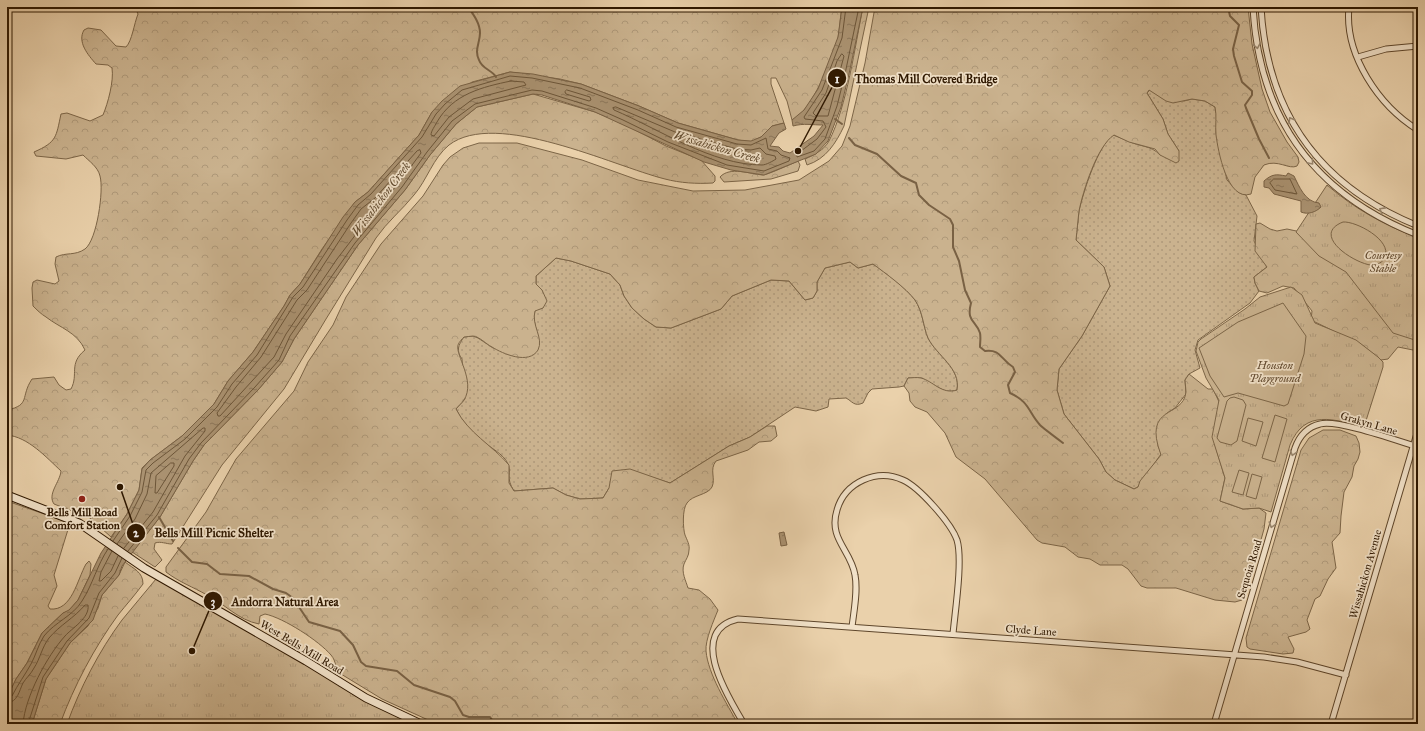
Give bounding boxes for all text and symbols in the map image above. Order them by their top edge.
one-way arrow [1252,43,1261,49]
callout: Thomas Mill Covered Bridge [827,66,1006,90]
text: 1 [835,72,840,86]
text: Thomas Mill Covered Bridge [854,72,997,87]
one-way arrow [1289,117,1296,124]
water label: Wissahickon Creek [672,128,762,166]
one-way arrow [1306,158,1313,165]
water label: Wissahickon Creek [349,159,414,239]
one-way arrow [1379,208,1387,215]
park label: Courtesy Stable [1365,249,1402,275]
park label: Houston Playground [1250,359,1302,385]
street label: Grakyn Lane [1339,409,1399,438]
one-way arrow [1289,450,1298,457]
marker: Bells Mill Road Comfort Station [77,494,87,504]
place label: Bells Mill Road Comfort Station [44,506,120,532]
callout: Bells Mill Picnic Shelter [126,521,281,545]
one-way arrow [1268,521,1277,528]
text: 2 [133,526,140,540]
text: Bells Mill Picnic Shelter [154,526,274,540]
street label: Wissahickon Avenue [1347,528,1384,620]
street label: Sequoia Road [1234,538,1266,601]
callout: Andorra Natural Area [203,589,346,613]
text: 3 [211,595,216,610]
text: Andorra Natural Area [231,595,339,609]
street label: West Bells Mill Road [258,617,346,678]
street label: Clyde Lane [1005,622,1057,639]

